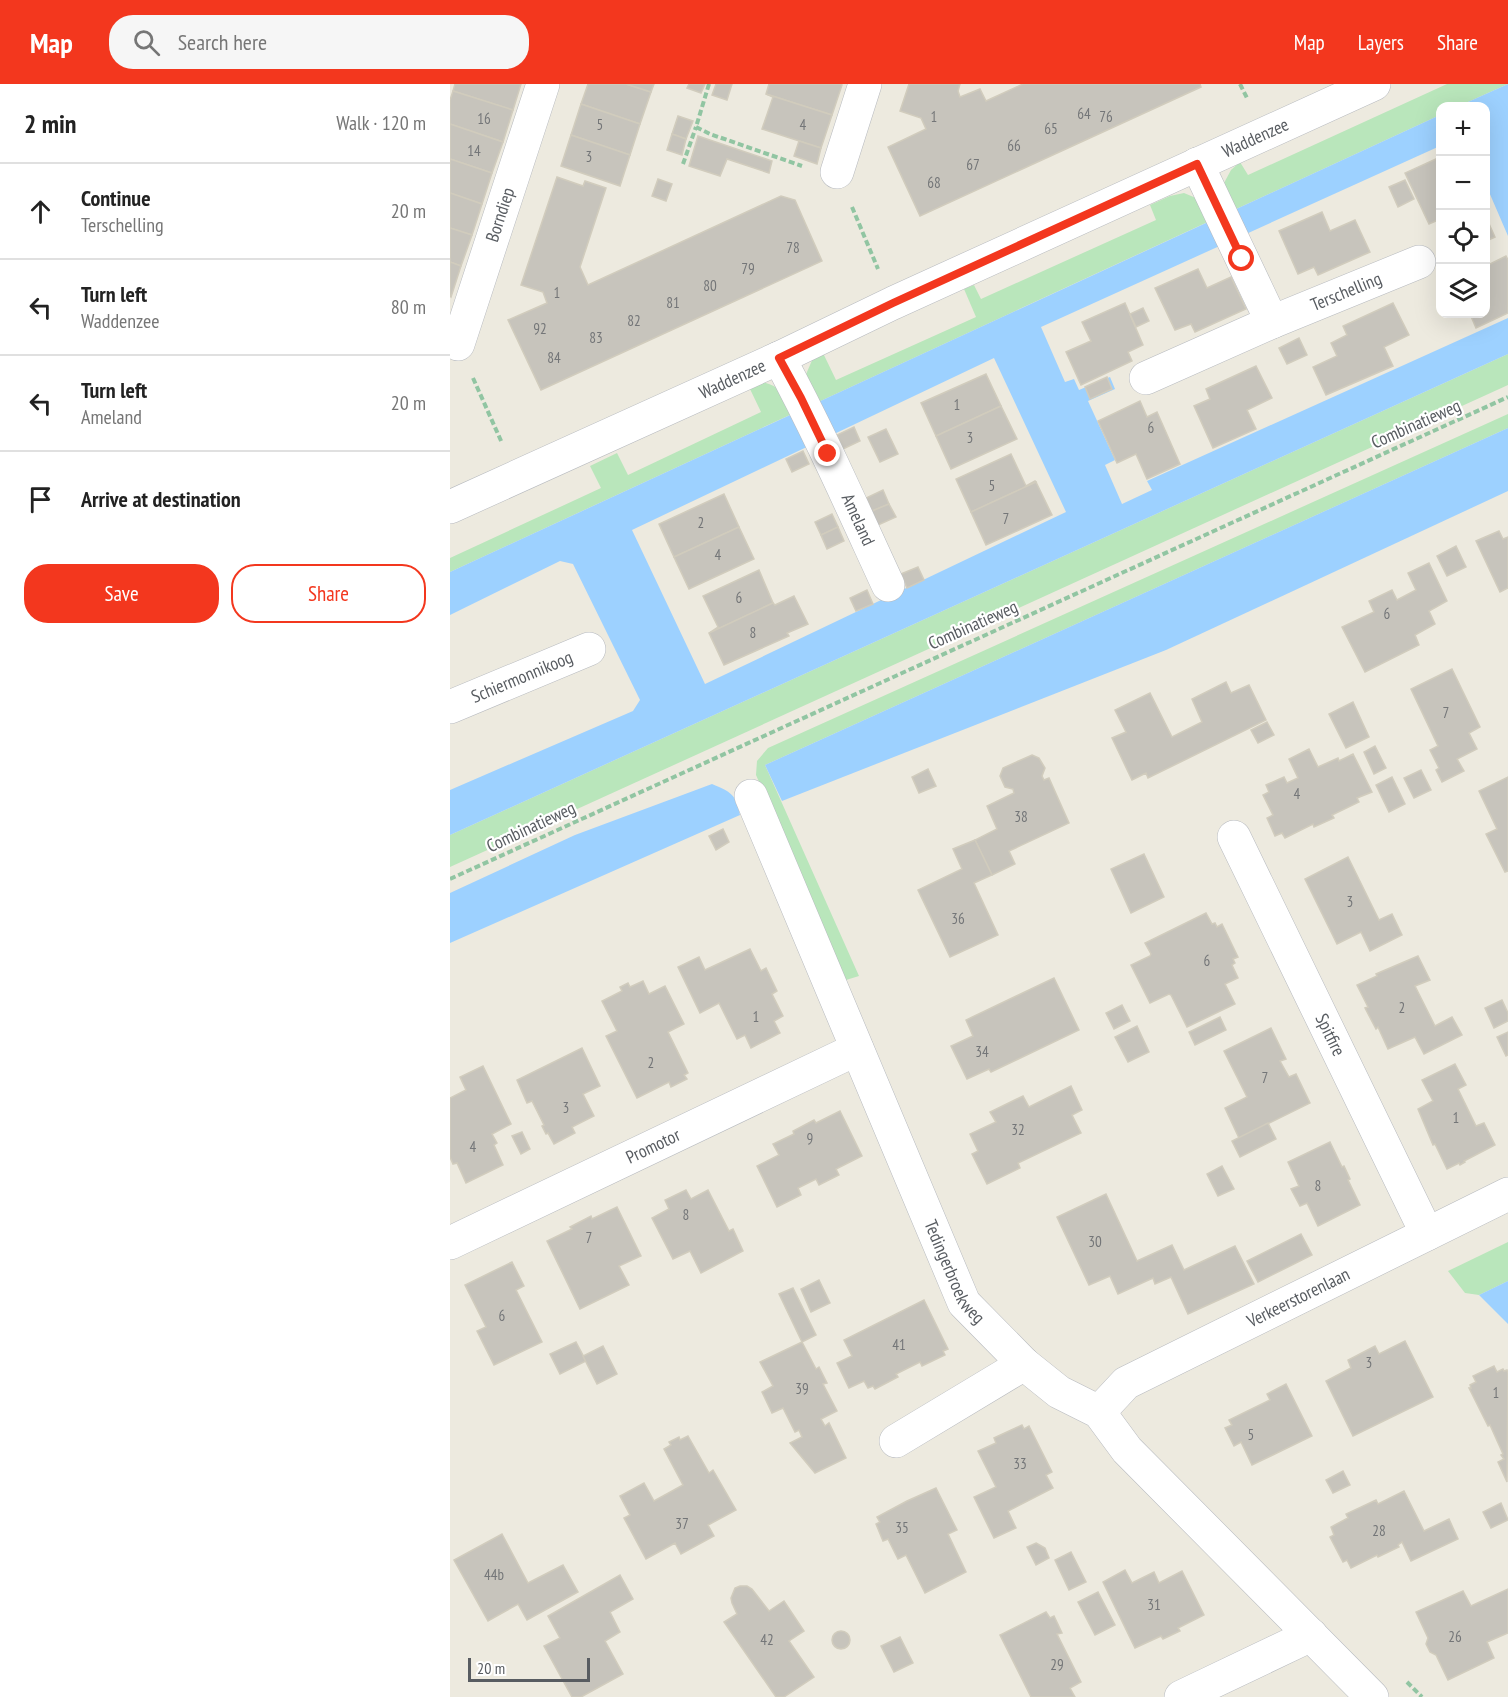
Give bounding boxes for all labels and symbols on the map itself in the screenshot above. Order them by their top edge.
house number: 64 [1077,104,1091,123]
house number: 1 [931,107,937,126]
house number: 76 [1099,107,1113,126]
house number: 16 [477,109,491,128]
street label: Waddenzee [1218,112,1292,163]
house number: 5 [597,115,603,134]
house number: 4 [800,115,807,134]
house number: 65 [1044,119,1058,138]
house number: 66 [1007,136,1021,155]
house number: 14 [467,141,481,160]
house number: 3 [586,147,592,166]
house number: 67 [966,155,980,174]
house number: 68 [927,173,941,192]
street label: Borndiep [480,184,519,245]
house number: 78 [786,238,800,257]
route start [1228,245,1254,271]
house number: 79 [741,259,755,278]
street label: Terschelling [1307,267,1385,316]
house number: 80 [703,276,717,295]
house number: 1 [554,283,560,302]
house number: 81 [666,293,680,312]
house number: 82 [627,311,641,330]
house number: 92 [533,319,547,338]
house number: 83 [589,328,603,347]
house number: 84 [547,348,561,367]
street label: Waddenzee [695,354,769,404]
street label: Combinatieweg [1367,394,1464,454]
house number: 1 [954,395,960,414]
house number: 6 [1148,418,1155,437]
house number: 3 [967,428,973,447]
route end [814,440,840,466]
house number: 5 [989,476,995,495]
street label: Ameland [837,490,880,549]
house number: 7 [1003,509,1009,528]
house number: 2 [698,513,704,532]
house number: 4 [715,545,722,564]
house number: 6 [736,588,743,607]
street label: Combinatieweg [924,595,1021,655]
house number: 6 [1384,604,1391,623]
house number: 8 [750,623,756,642]
street label: Schiermonnikoog [468,645,576,708]
house number: 7 [1443,703,1449,722]
house number: 4 [1294,784,1301,803]
street label: Combinatieweg [483,796,579,857]
house number: 38 [1014,807,1028,826]
house number: 3 [1347,892,1353,911]
house number: 36 [951,909,965,928]
house number: 6 [1204,951,1211,970]
house number: 2 [1399,998,1405,1017]
house number: 1 [753,1007,759,1026]
street label: Spitfire [1311,1010,1351,1060]
house number: 34 [975,1042,989,1061]
house number: 2 [648,1053,654,1072]
house number: 7 [1262,1068,1268,1087]
house number: 3 [563,1098,569,1117]
house number: 1 [1453,1108,1459,1127]
house number: 32 [1011,1120,1025,1139]
street label: Promotor [622,1123,684,1168]
house number: 9 [807,1129,813,1148]
house number: 4 [470,1137,477,1156]
house number: 8 [1315,1176,1321,1195]
house number: 8 [683,1205,689,1224]
street label: Tedingerbroekweg [919,1216,990,1329]
house number: 7 [586,1228,592,1247]
house number: 30 [1088,1232,1102,1251]
street label: Verkeerstorenlaan [1242,1262,1353,1333]
house number: 6 [499,1306,506,1325]
house number: 41 [892,1335,906,1354]
house number: 3 [1366,1353,1372,1372]
house number: 39 [795,1379,809,1398]
house number: 1 [1493,1383,1499,1402]
house number: 5 [1248,1425,1254,1444]
house number: 33 [1013,1454,1027,1473]
house number: 37 [675,1514,689,1533]
house number: 35 [895,1518,909,1537]
house number: 28 [1372,1521,1386,1540]
house number: 44b [484,1565,504,1584]
house number: 31 [1147,1595,1161,1614]
house number: 26 [1448,1627,1462,1646]
house number: 42 [760,1630,774,1649]
scale bar [468,1655,590,1682]
house number: 29 [1050,1655,1064,1674]

